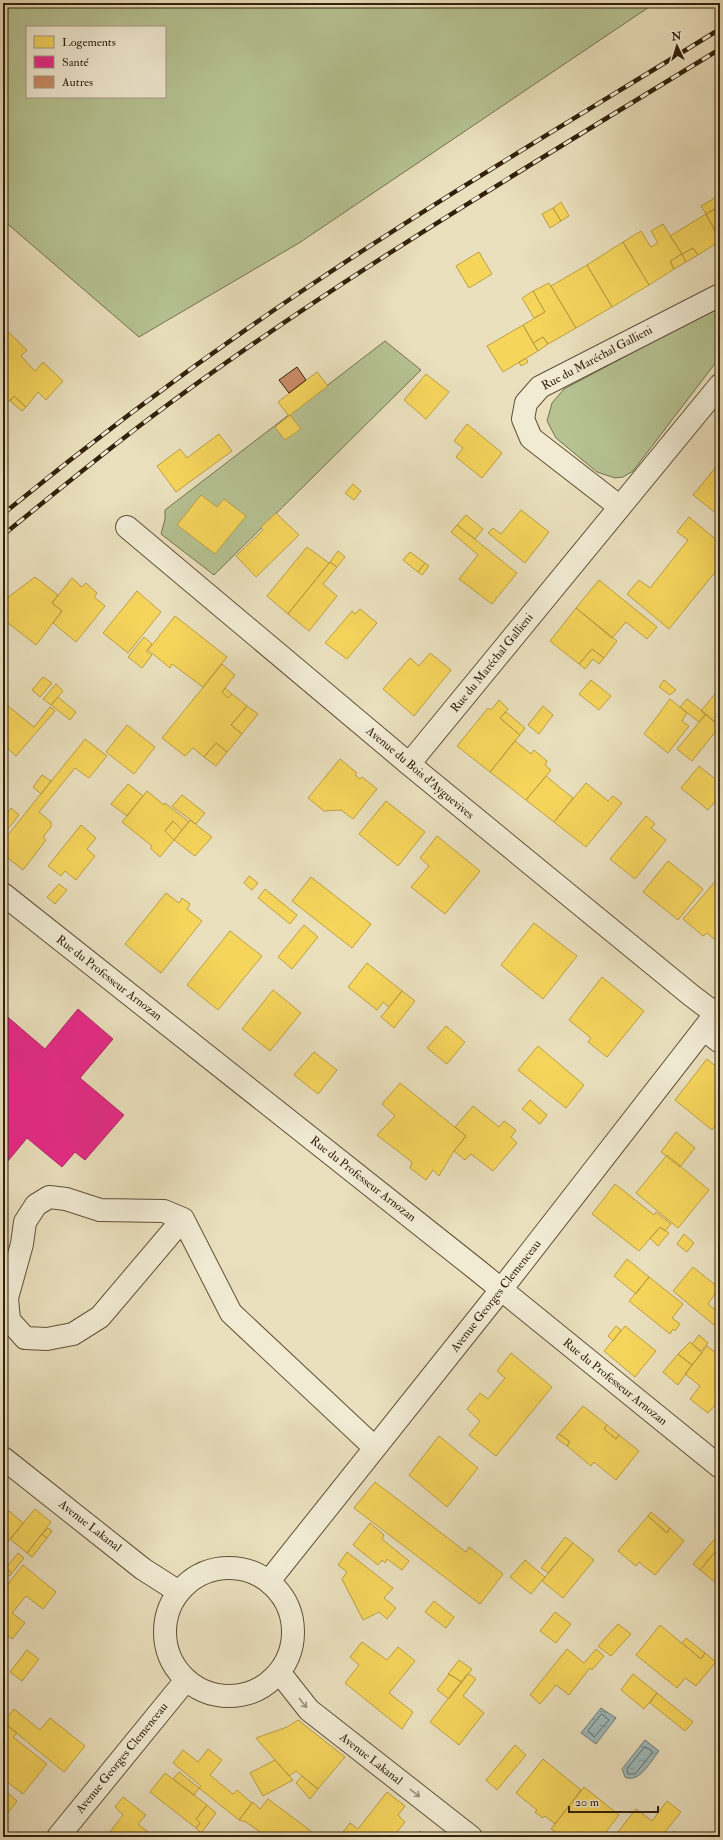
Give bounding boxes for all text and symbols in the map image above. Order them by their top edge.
legend [26,26,166,98]
north arrow [657,26,697,66]
text: N [670,30,683,43]
text: Logements [62,35,116,50]
text: Santé [62,55,90,70]
text: Autres [61,75,93,90]
street label: Rue du Maréchal Gallieni [539,322,655,394]
street label: Rue du Maréchal Gallieni [447,610,537,716]
street label: Avenue du Bois d'Ayguevives [362,723,477,822]
street label: Rue du Professeur Arnozan [53,932,165,1024]
street label: Rue du Professeur Arnozan [307,1133,419,1225]
street label: Avenue Georges Clemenceau [447,1237,545,1356]
street label: Rue du Professeur Arnozan [560,1335,670,1429]
street label: Avenue Lakanal [55,1496,124,1555]
one-way arrow [299,1698,308,1709]
street label: Avenue Georges Clemenceau [72,1699,171,1817]
street label: Avenue Lakanal [336,1729,405,1788]
scale bar [569,1788,658,1814]
one-way arrow [410,1789,421,1798]
text: 20 m [575,1795,600,1810]

